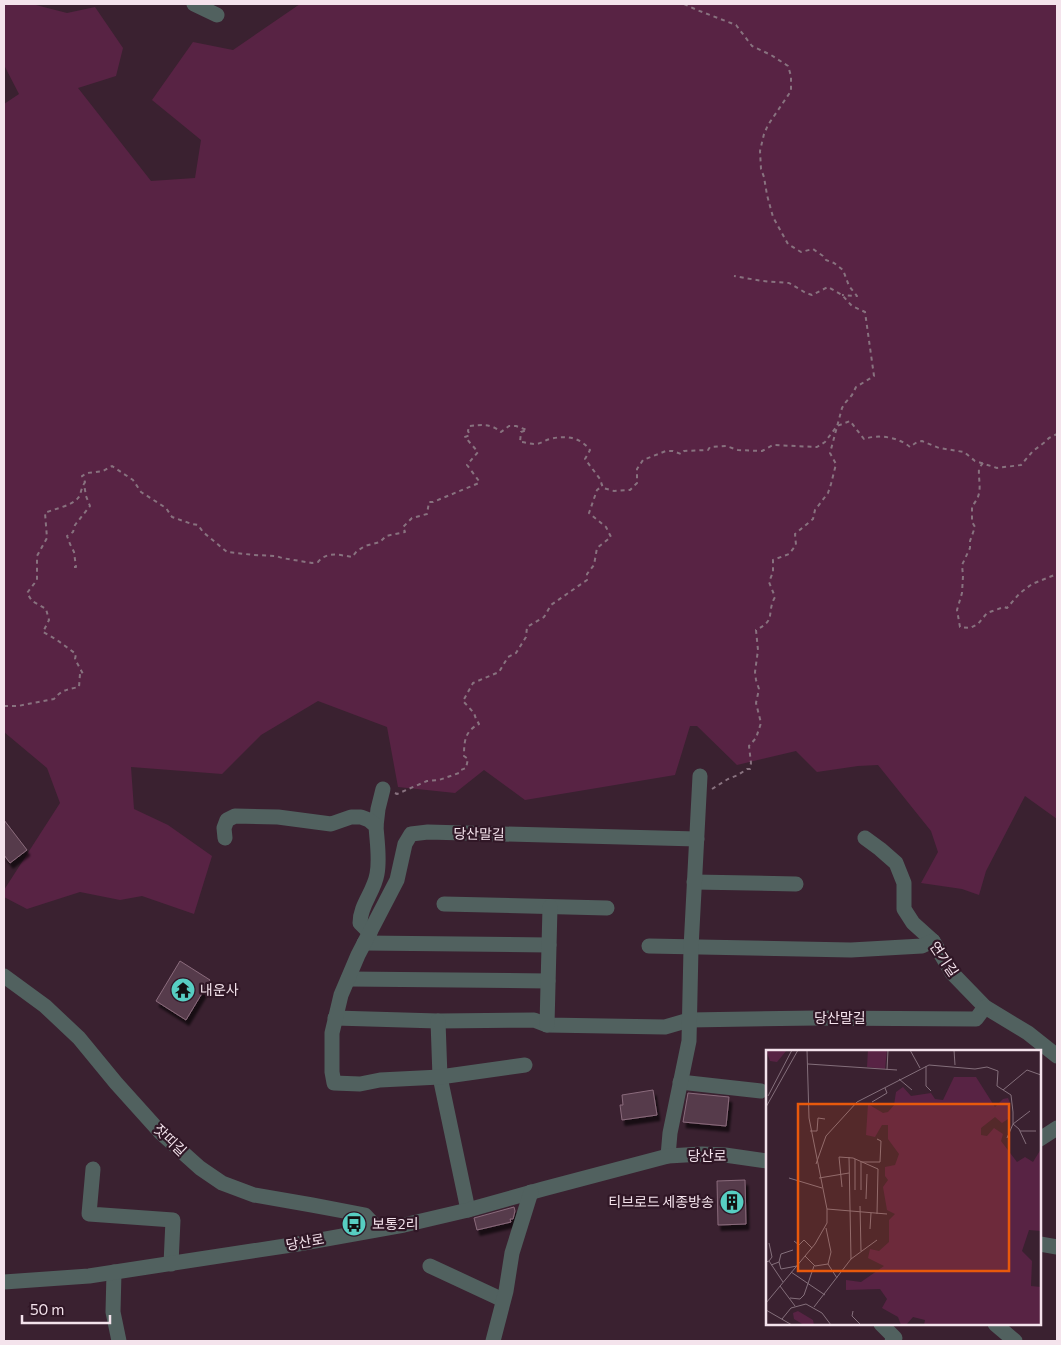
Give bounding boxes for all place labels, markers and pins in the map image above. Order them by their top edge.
temple icon: 내운사 [170,977,196,1003]
place label: 내운사 [200,981,239,998]
building icon: 티브로드 세종방송 [719,1189,745,1215]
place label: 티브로드 세종방송 [608,1193,714,1210]
bus stop icon: 보통2리 [341,1211,367,1237]
place label: 보통2리 [372,1215,418,1232]

